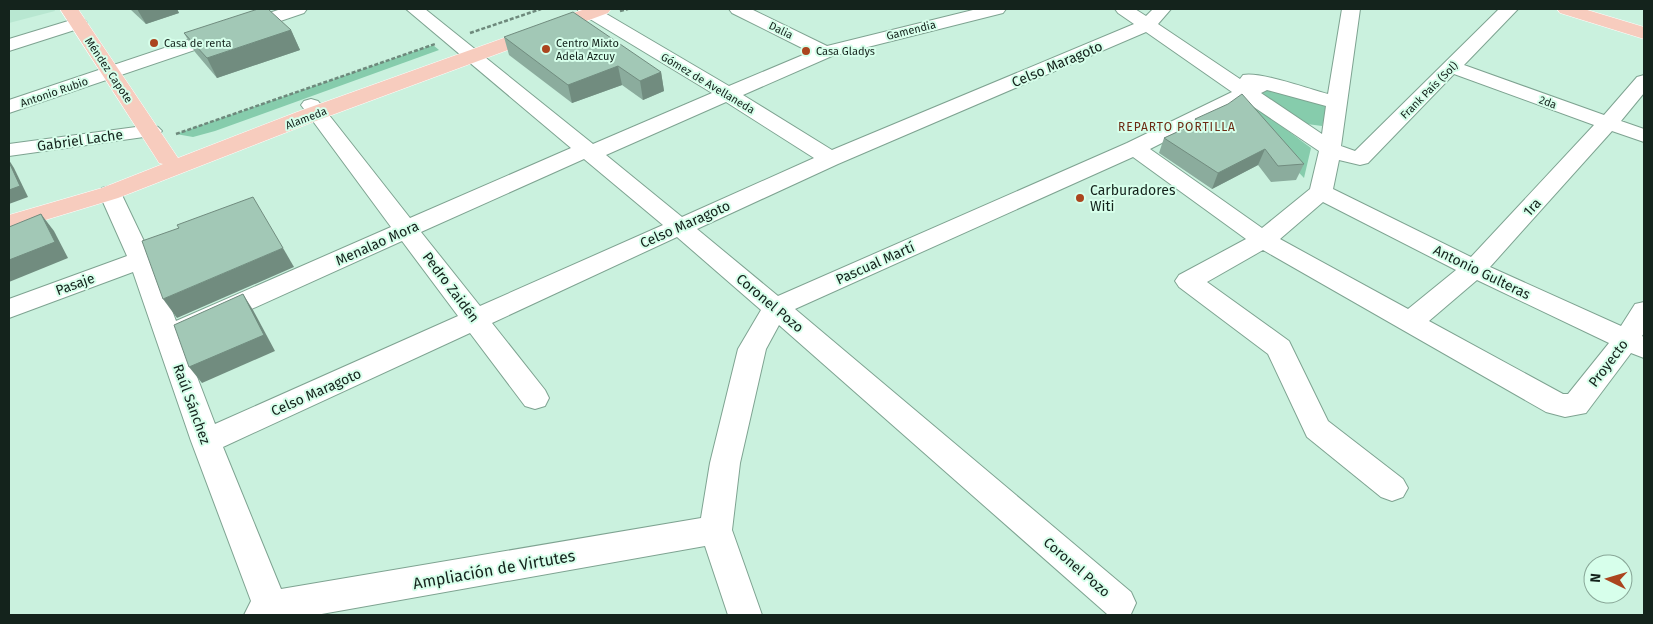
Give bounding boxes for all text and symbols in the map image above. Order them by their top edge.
street label: Gamendia [885,18,937,43]
street label: Dalia [767,19,795,42]
street label: Méndez Capote [82,35,135,105]
marker: Casa de renta [148,37,160,49]
place label: Casa de renta [164,37,232,50]
place label: Centro Mixto Adela Azcuy [556,37,619,63]
street label: Celso Maragoto [1009,38,1105,91]
marker: Centro Mixto Adela Azcuy [540,43,552,55]
marker: Casa Gladys [800,45,812,57]
place label: Casa Gladys [816,45,875,58]
street label: Gómez de Avellaneda [659,50,757,117]
street label: Frank País (Sol) [1398,59,1461,122]
street label: Antonio Rubio [18,75,90,110]
street label: 2da [1537,93,1558,112]
street label: Alameda [284,105,329,132]
district label: REPARTO PORTILLA [1118,120,1236,134]
street label: Gabriel Lache [36,126,124,155]
place label: Carburadores Witi [1090,182,1176,215]
marker: Carburadores Witi [1074,192,1086,204]
street label: 1ra [1520,195,1545,220]
street label: Celso Maragoto [637,197,733,252]
street label: Menalao Mora [333,218,421,269]
street label: Pascual Martí [833,239,917,288]
street label: Antonio Gulteras [1431,242,1533,303]
street label: Pedro Zaidén [419,249,483,326]
street label: Pasaje [53,270,97,299]
street label: Coronel Pozo [733,270,807,336]
street label: Proyecto [1585,336,1632,390]
street label: Raúl Sánchez [169,362,214,447]
street label: Celso Maragoto [268,365,364,420]
street label: Coronel Pozo [1040,534,1113,601]
street label: Ampliación de Virtutes [412,546,577,593]
north arrow [1583,554,1633,604]
text: N [1587,573,1604,583]

